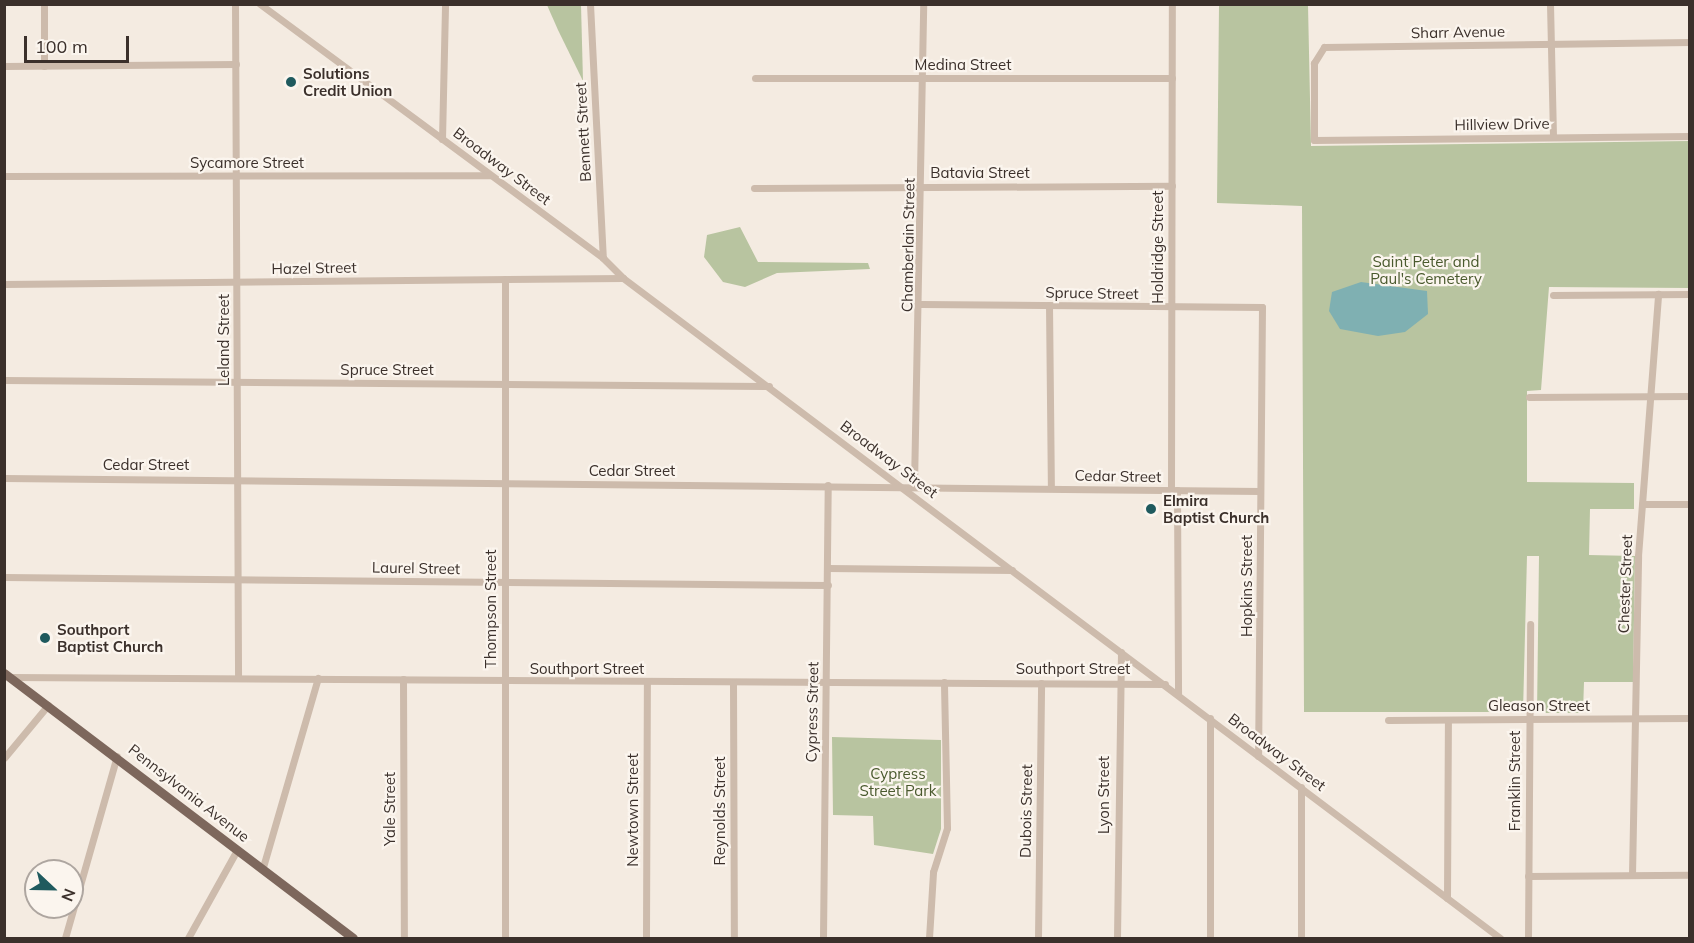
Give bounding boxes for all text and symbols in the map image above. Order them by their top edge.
street label: Sharr Avenue [1411,22,1505,42]
scale bar [27,24,132,62]
text: 100 m [35,35,88,58]
street label: Medina Street [915,56,1011,74]
place label: Solutions Credit Union [303,64,392,99]
marker: Solutions Credit Union [284,75,298,89]
street label: Bennett Street [571,82,595,182]
street label: Hillview Drive [1454,114,1550,134]
street label: Broadway Street [450,124,554,208]
street label: Sycamore Street [190,154,304,172]
street label: Batavia Street [930,164,1030,182]
street label: Chamberlain Street [898,178,918,312]
street label: Holdridge Street [1149,190,1167,304]
park label: Saint Peter and Paul's Cemetery [1370,252,1482,287]
street label: Hazel Street [271,258,357,278]
street label: Spruce Street [1045,283,1139,303]
street label: Leland Street [215,294,233,386]
street label: Spruce Street [340,361,434,379]
street label: Broadway Street [837,417,941,501]
street label: Cedar Street [103,456,189,474]
street label: Cedar Street [589,462,675,480]
street label: Cedar Street [1074,466,1162,486]
place label: Elmira Baptist Church [1163,491,1269,526]
marker: Elmira Baptist Church [1144,502,1158,516]
street label: Chester Street [1614,534,1636,634]
street label: Hopkins Street [1238,535,1256,637]
street label: Thompson Street [482,550,500,668]
street label: Laurel Street [372,558,460,578]
place label: Southport Baptist Church [57,620,163,655]
marker: Southport Baptist Church [38,631,52,645]
street label: Southport Street [530,660,644,678]
street label: Southport Street [1016,660,1130,678]
street label: Cypress Street [802,662,822,762]
street label: Gleason Street [1488,697,1590,715]
street label: Broadway Street [1225,710,1329,794]
street label: Franklin Street [1506,731,1524,831]
street label: Pennsylvania Avenue [125,740,253,846]
street label: Newtown Street [624,753,642,867]
street label: Lyon Street [1095,756,1113,834]
street label: Reynolds Street [711,757,729,865]
park label: Cypress Street Park [860,764,936,799]
street label: Dubois Street [1016,764,1036,858]
street label: Yale Street [381,772,399,846]
north arrow [24,859,84,919]
text: N [57,886,80,904]

